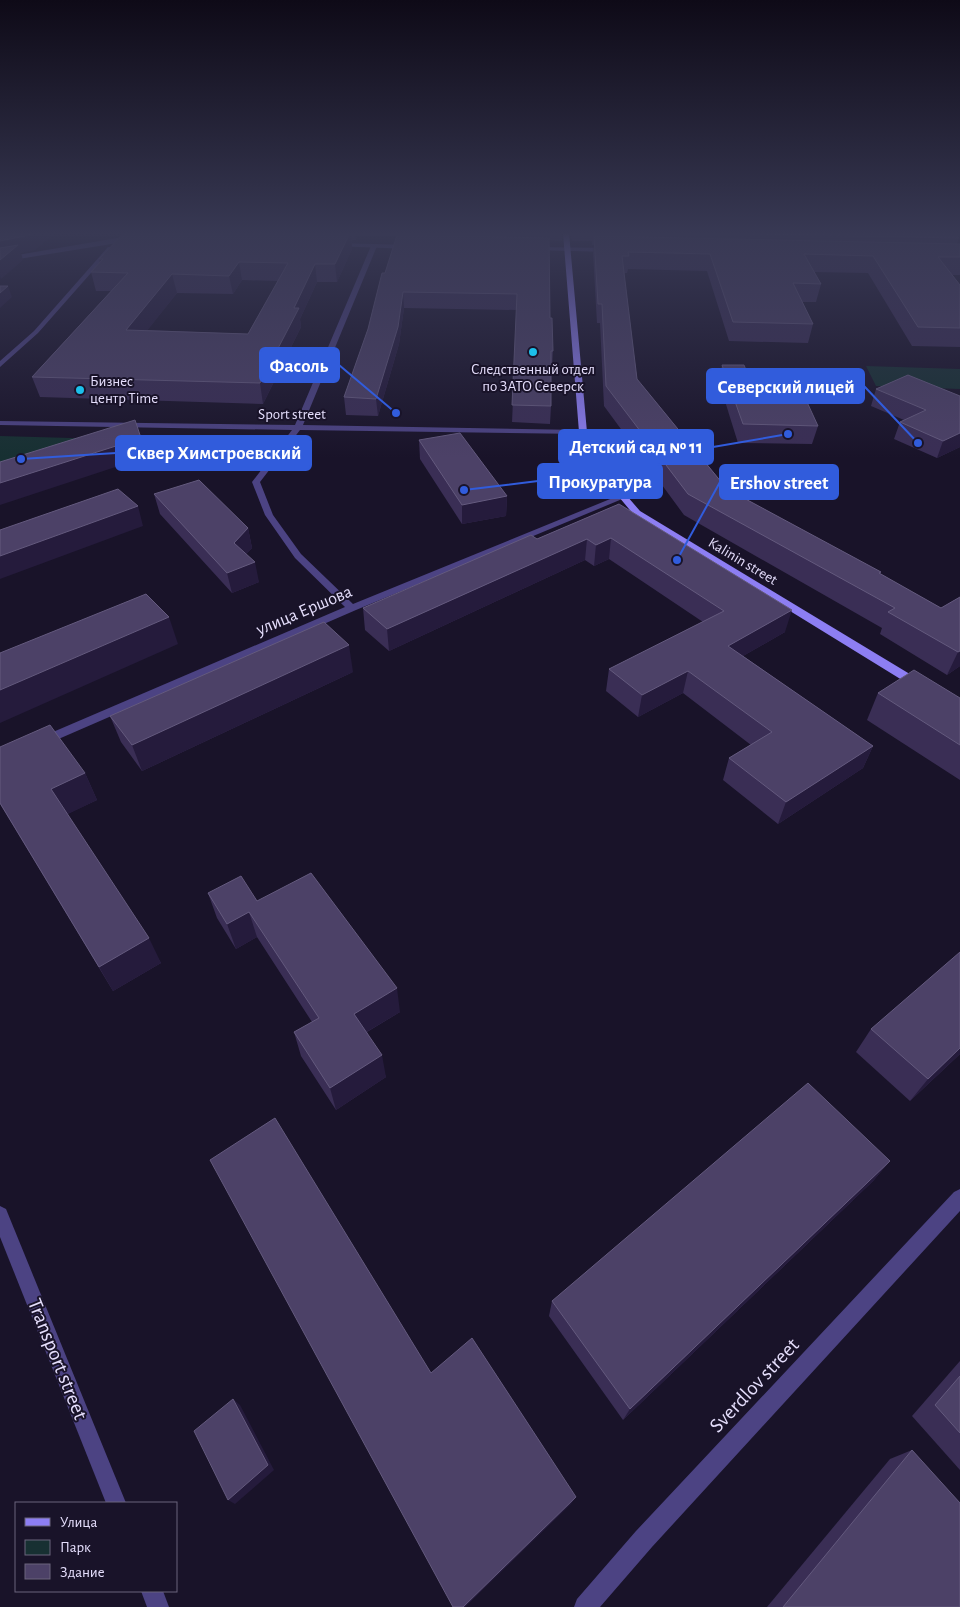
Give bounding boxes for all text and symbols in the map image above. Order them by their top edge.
marker: Следственный отдел по ЗАТО Северск [527,346,539,358]
callout: Фасоль [260,348,339,382]
text: Фасоль [270,357,329,376]
place label: Следственный отдел по ЗАТО Северск [471,362,595,394]
callout: Северский лицей [707,369,864,403]
place label: Бизнес центр Time [90,374,158,406]
text: Северский лицей [717,378,855,397]
marker: Бизнес центр Time [74,384,86,396]
street label: Sport street [258,407,326,422]
callout: Детский сад № 11 [559,430,713,464]
callout: Сквер Химстроевский [116,436,311,470]
text: Детский сад № 11 [569,438,703,457]
text: Сквер Химстроевский [127,444,301,463]
callout: Прокуратура [538,464,662,498]
callout: Ershov street [720,465,838,499]
text: Прокуратура [548,473,652,492]
text: Ershov street [730,474,829,493]
street label: Kalinin street [706,535,780,588]
street label: улица Ершова [253,583,355,640]
street label: Transport street [24,1296,91,1423]
street label: Sverdlov street [706,1334,803,1436]
legend [15,1502,178,1592]
text: Улица [60,1515,97,1530]
text: Парк [60,1540,91,1555]
text: Здание [60,1565,105,1580]

